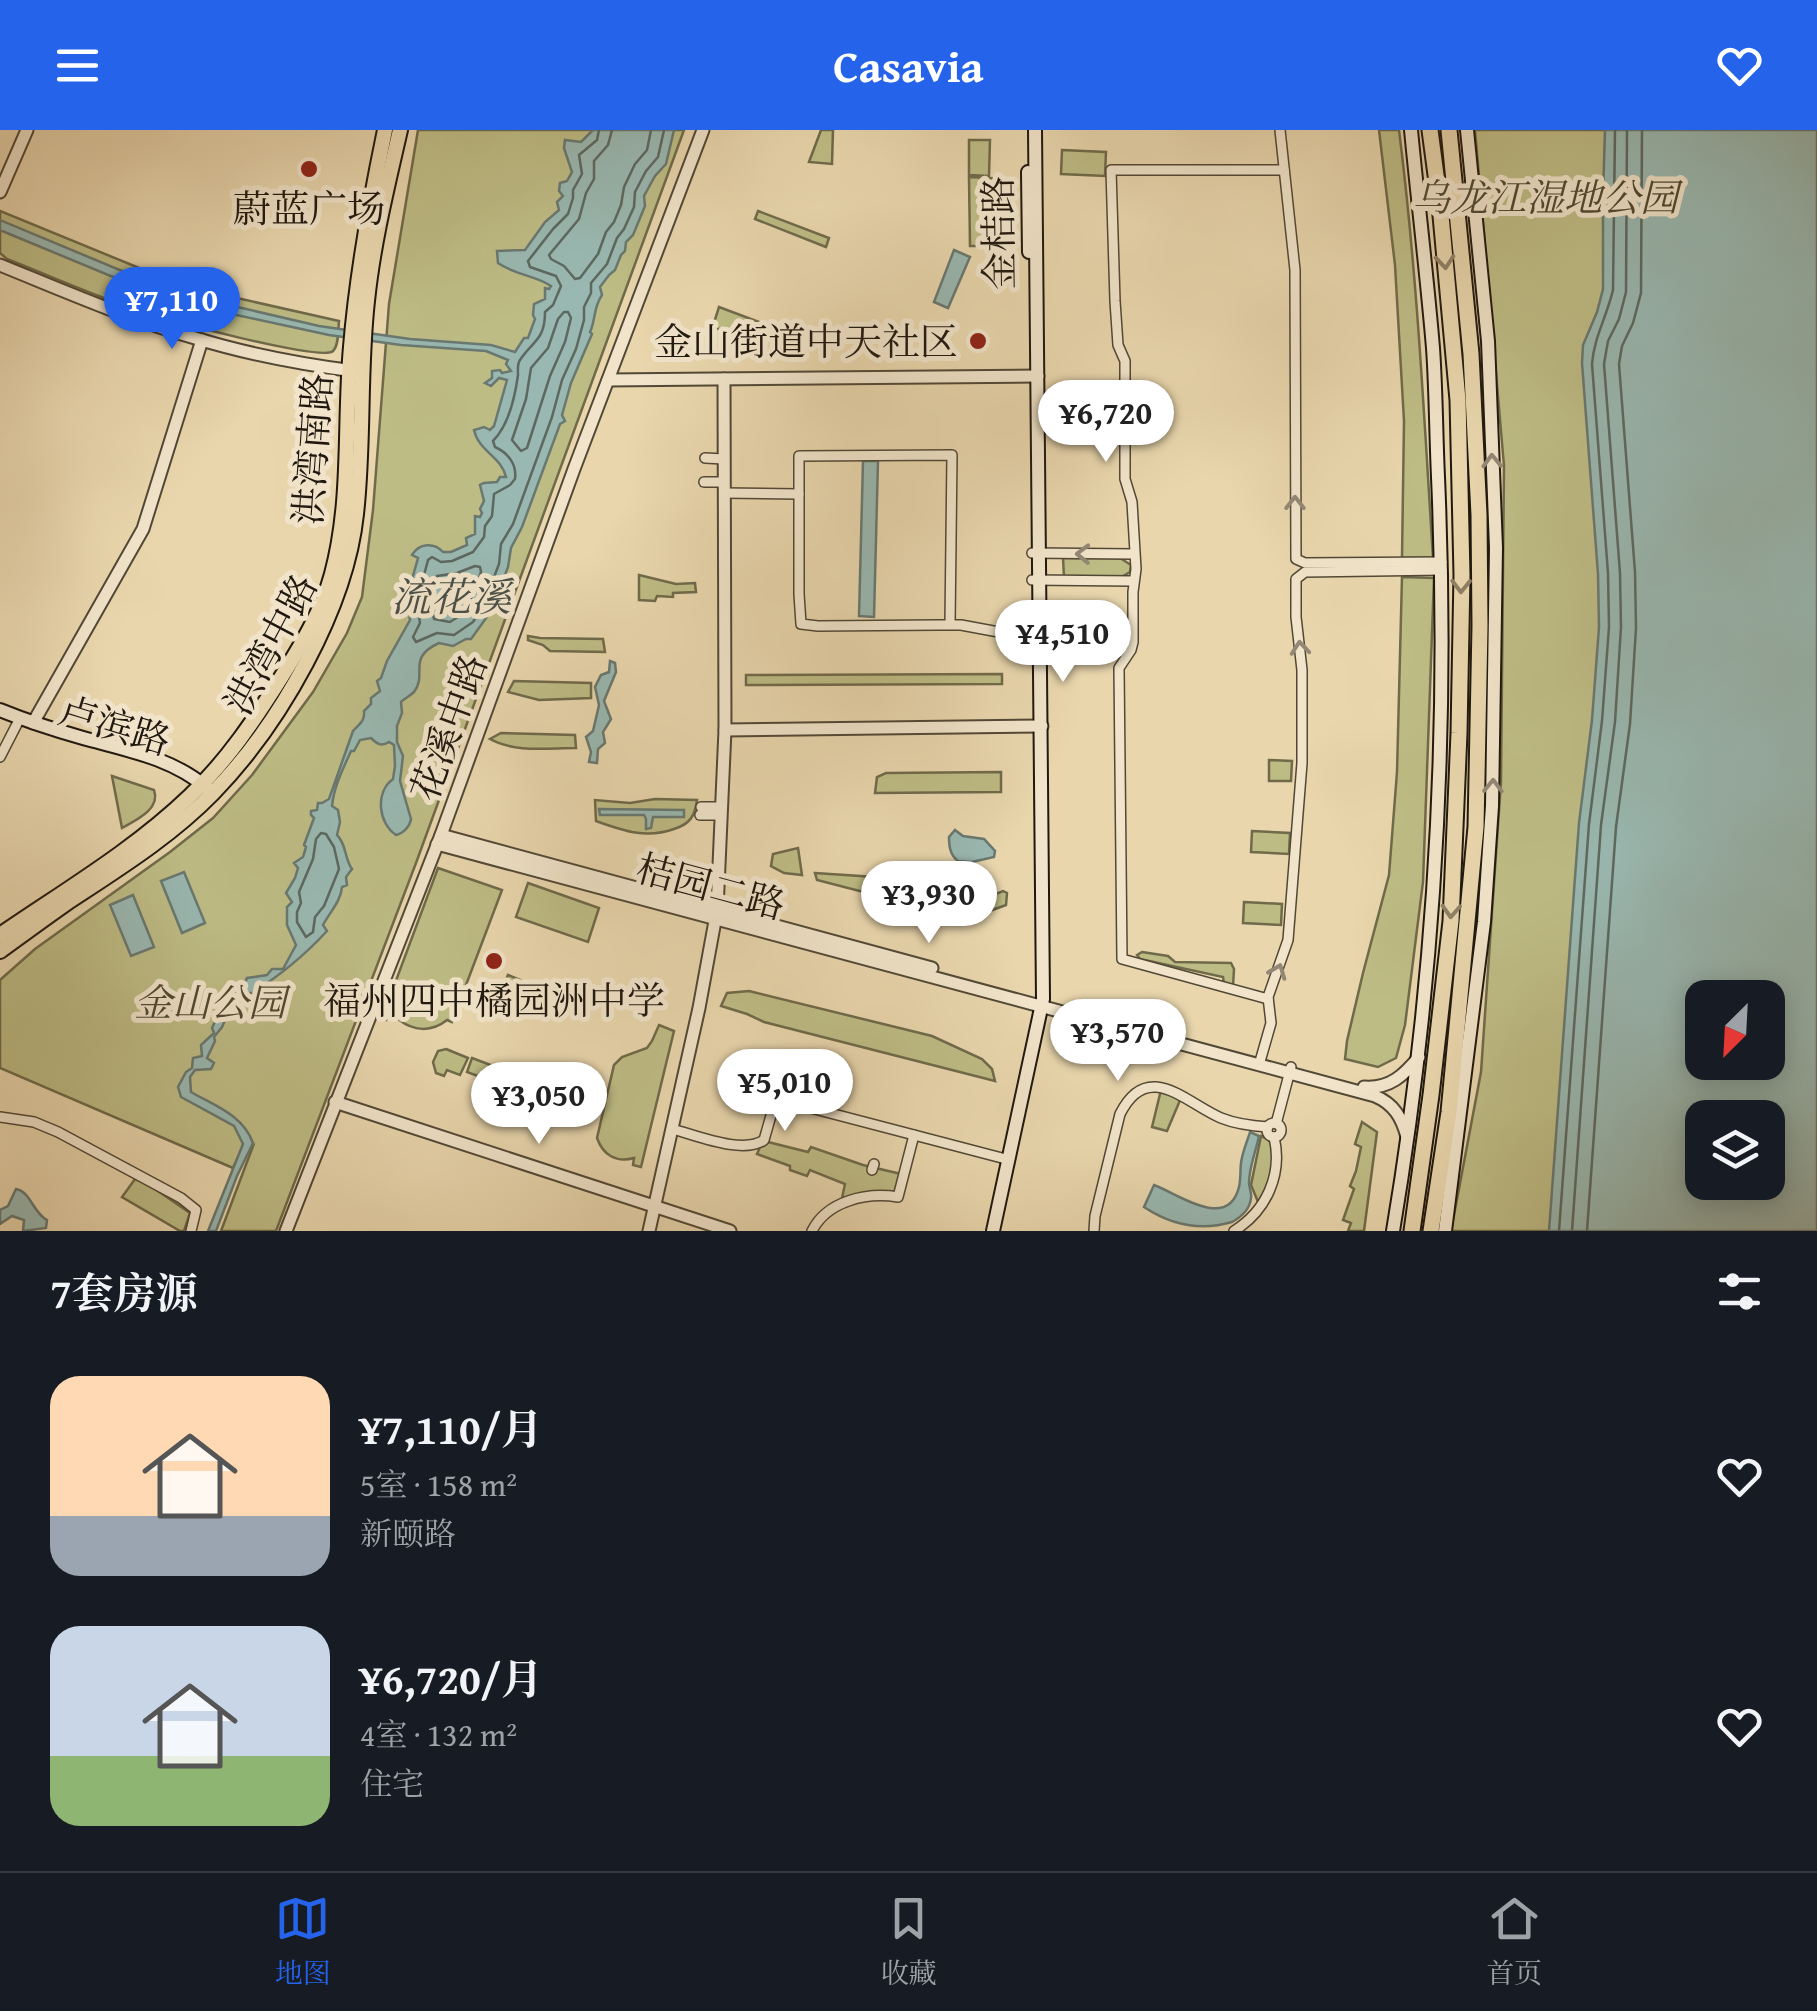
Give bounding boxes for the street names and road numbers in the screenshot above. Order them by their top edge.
street label: 金桔路 [969,176,1027,290]
street label: 洪湾南路 [279,371,345,527]
street label: 洪湾中路 [210,564,330,724]
street label: 花溪中路 [396,646,500,808]
street label: 卢滨路 [52,682,178,768]
street label: 桔园二路 [630,839,792,933]

